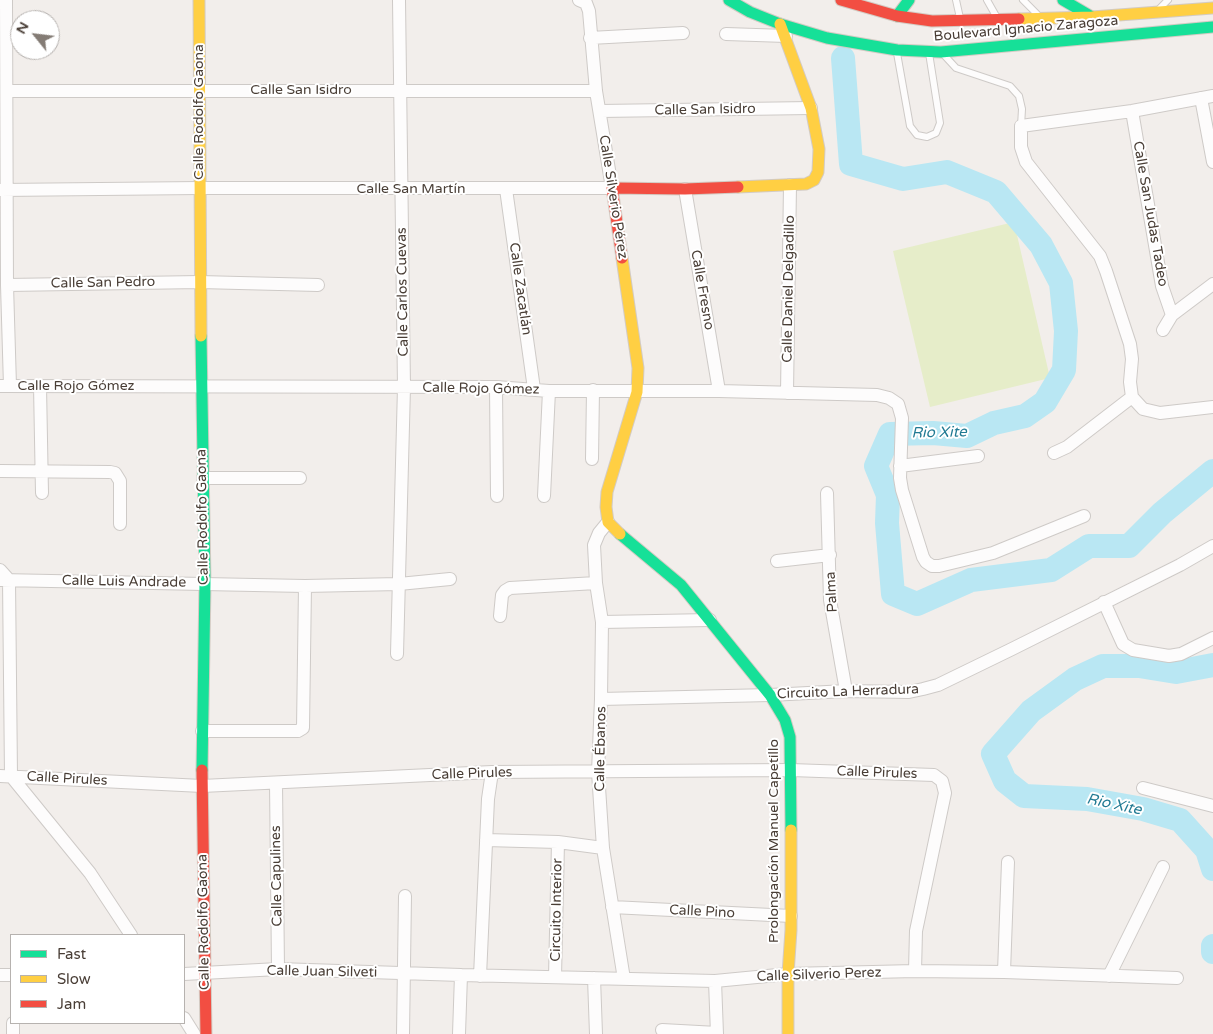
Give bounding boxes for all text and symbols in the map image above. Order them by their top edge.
north arrow [10,10,60,60]
street label: Boulevard Ignacio Zaragoza [933,13,1119,45]
text: N [12,19,32,37]
street label: Calle Rodolfo Gaona [191,44,207,180]
street label: Calle San Isidro [250,82,352,98]
street label: Calle San Isidro [654,101,756,119]
street label: Calle Silverio Pérez [595,134,631,260]
street label: Calle San Judas Tadeo [1129,140,1171,288]
street label: Calle San Martín [357,181,465,197]
street label: Calle Daniel Delgadillo [779,215,799,363]
street label: Calle Carlos Cuevas [393,227,413,357]
street label: Calle Zacatlán [505,242,535,336]
street label: Calle Fresno [687,249,717,331]
street label: Calle San Pedro [51,274,155,292]
street label: Calle Rojo Gómez [17,378,135,394]
street label: Calle Rojo Gómez [422,380,540,398]
water label: Rio Xite [911,424,967,442]
street label: Calle Rodolfo Gaona [193,449,213,585]
street label: Palma [823,571,841,613]
street label: Calle Luis Andrade [62,573,186,591]
street label: Circuito La Herradura [777,681,919,703]
street label: Calle Ébanos [592,706,610,792]
street label: Prolongación Manuel Capetillo [766,739,782,943]
street label: Calle Pirules [836,763,918,783]
street label: Calle Pirules [431,764,513,784]
street label: Calle Pirules [26,768,108,790]
water label: Rio Xite [1085,790,1143,820]
street label: Calle Capulines [268,825,286,927]
street label: Calle Rodolfo Gaona [194,854,214,990]
street label: Circuito Interior [548,858,566,962]
street label: Calle Pino [669,902,735,922]
legend [10,934,185,1024]
text: Fast [57,945,86,963]
street label: Calle Juan Silveti [266,963,378,981]
street label: Calle Silverio Perez [756,964,882,986]
text: Slow [57,970,91,988]
text: Jam [57,995,86,1013]

